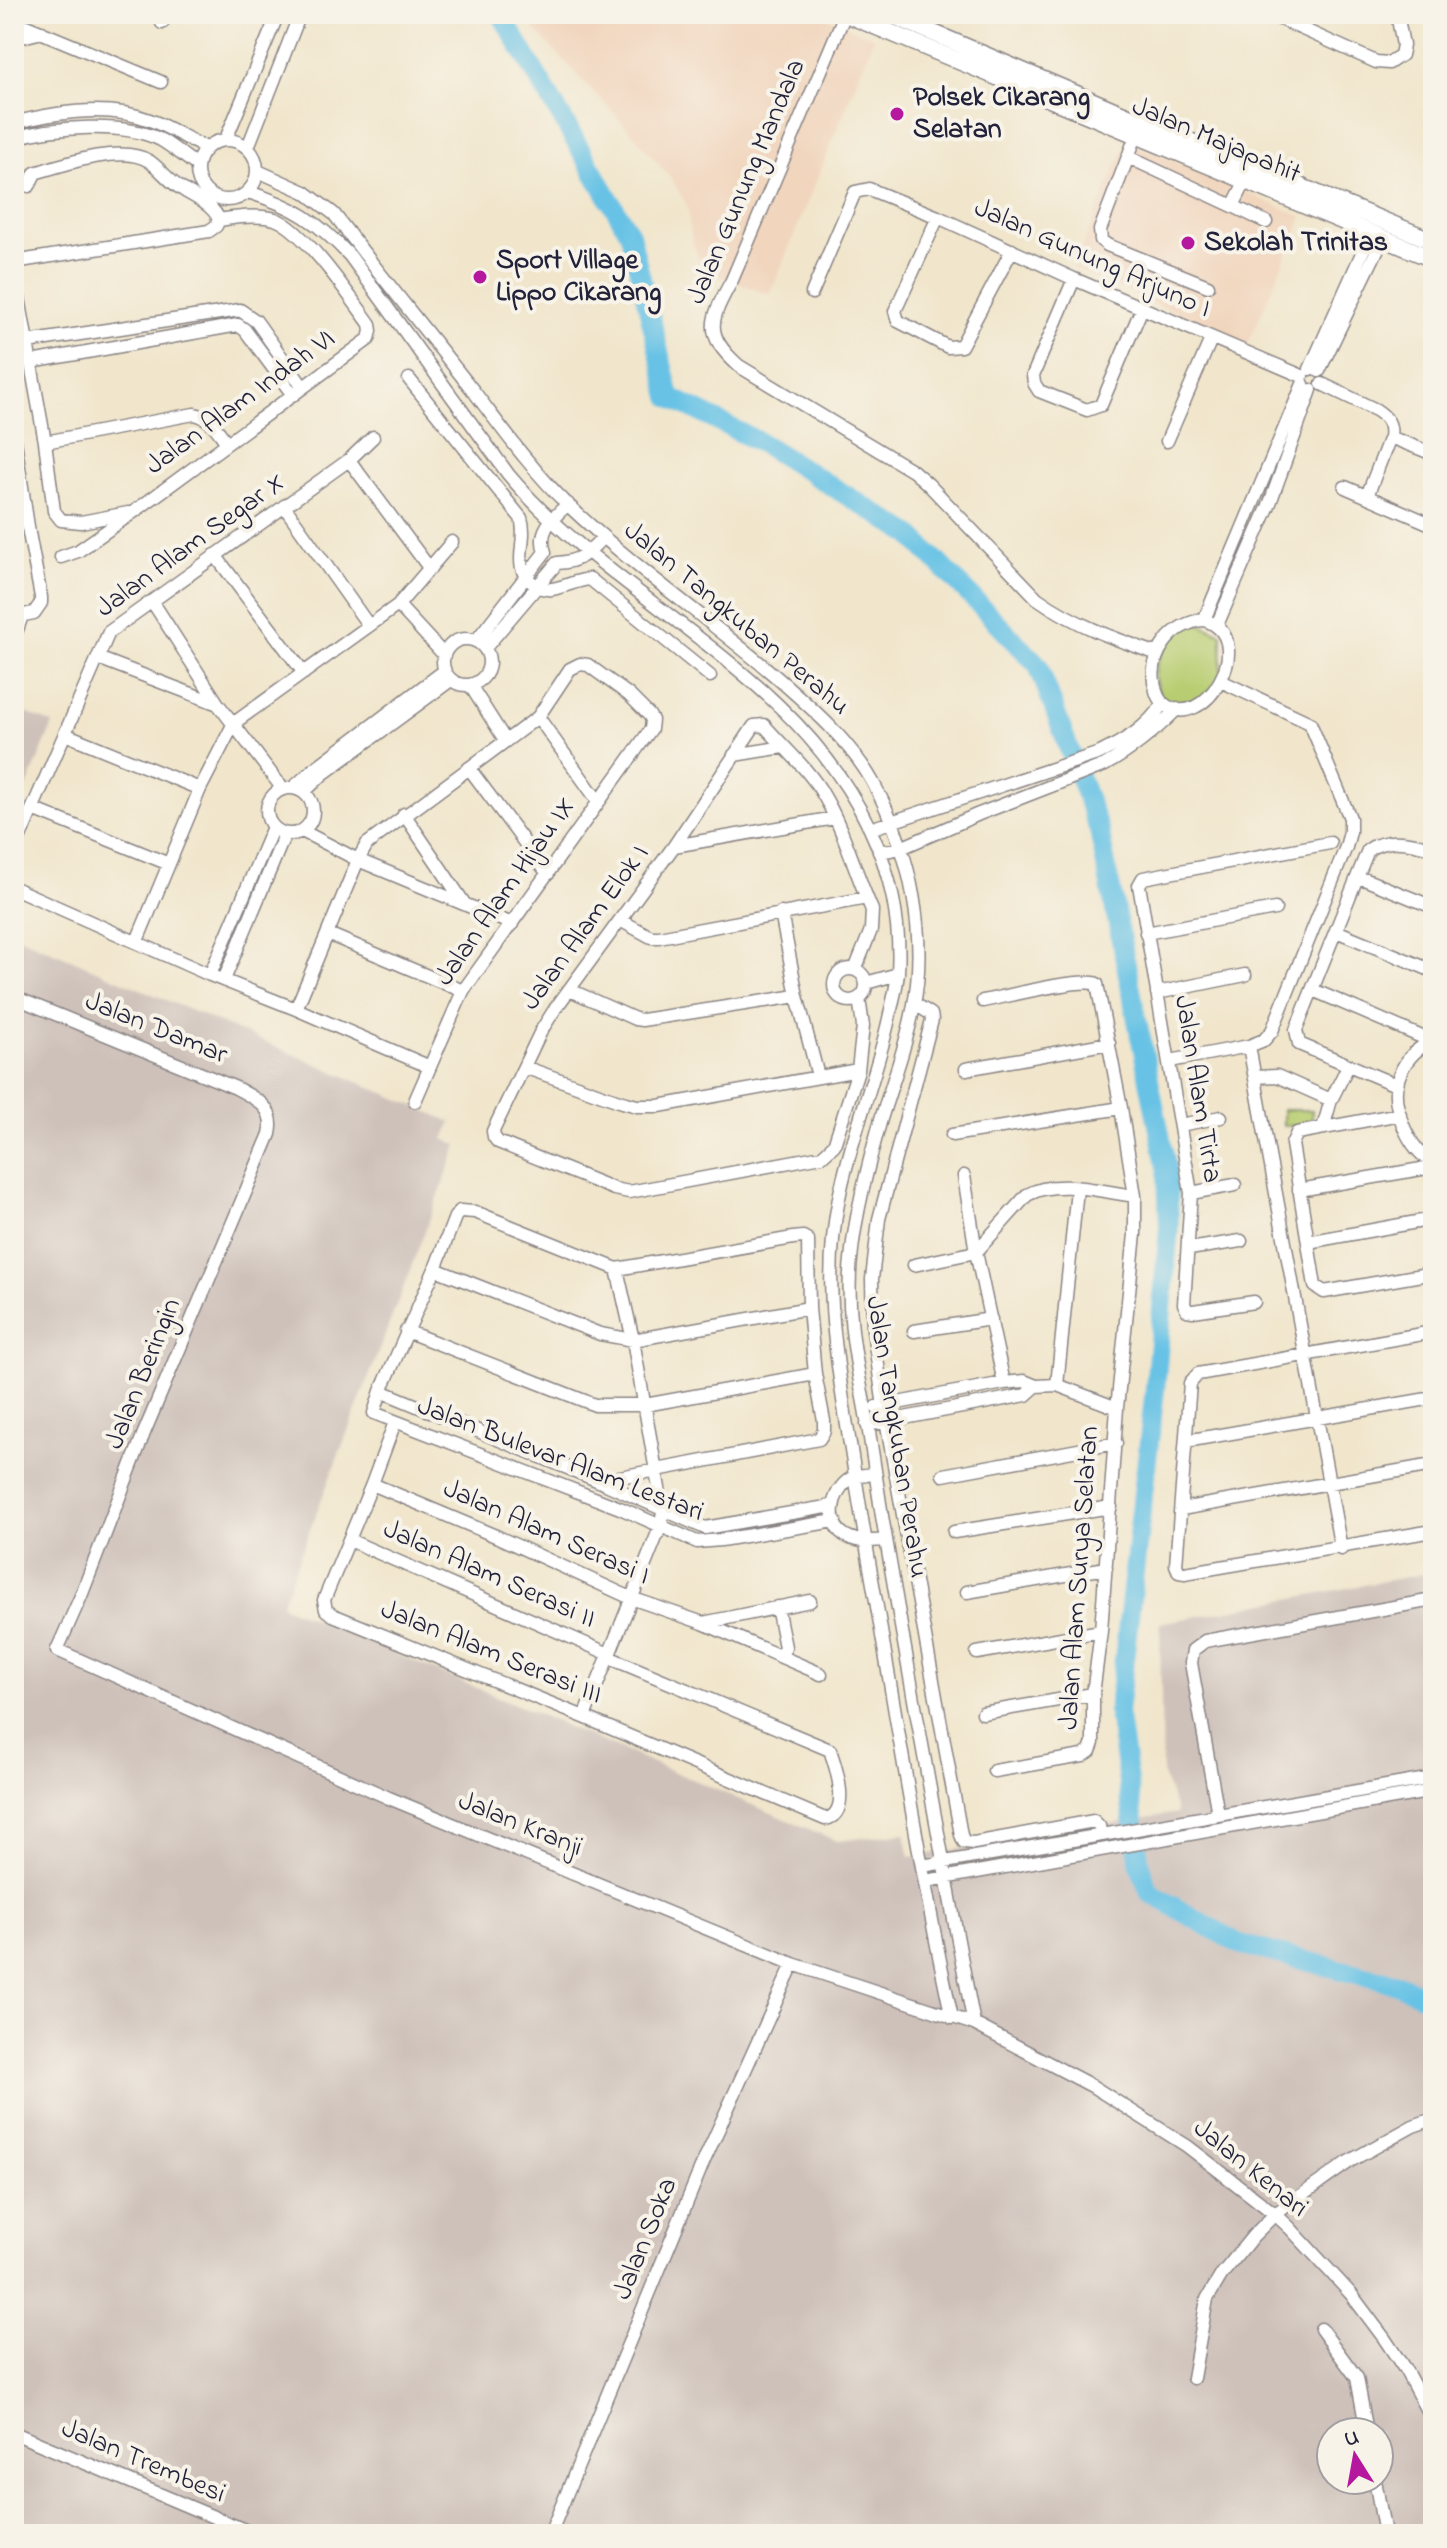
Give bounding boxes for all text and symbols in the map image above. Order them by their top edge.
street label: Jalan Gunung Mandala [677,53,817,311]
place label: Polsek Cikarang Selatan [913,78,1090,151]
street label: Jalan Majapahit [1125,87,1307,195]
marker: Polsek Cikarang Selatan [888,105,906,123]
street label: Jalan Gunung Arjuno I [967,188,1217,330]
place label: Sekolah Trinitas [1204,223,1388,264]
marker: Sekolah Trinitas [1179,234,1197,252]
place label: Sport Village Lippo Cikarang [496,241,661,315]
marker: Sport Village Lippo Cikarang [471,268,489,286]
street label: Jalan Alam Indah VI [137,320,345,486]
street label: Jalan Alam Segar X [88,463,294,629]
street label: Jalan Tangkuban Perahu [614,512,858,726]
street label: Jalan Alam Hijau IX [425,789,587,995]
street label: Jalan Alam Elok I [512,836,660,1020]
street label: Jalan Damar [78,982,234,1076]
street label: Jalan Alam Tirta [1162,992,1232,1186]
street label: Jalan Beringin [95,1292,193,1456]
street label: Jalan Tangkuban Perahu [853,1293,939,1581]
street label: Jalan Bulevar Alam Lestari [411,1386,709,1534]
street label: Jalan Alam Surya Selatan [1049,1425,1111,1731]
street label: Jalan Alam Serasi I [436,1469,656,1597]
street label: Jalan Alam Serasi II [376,1510,602,1640]
street label: Jalan Alam Serasi III [374,1590,608,1716]
street label: Jalan Kranji [451,1781,589,1869]
street label: Jalan Kenari [1183,2110,1317,2228]
street label: Jalan Soka [603,2172,689,2306]
street label: Jalan Trembesi [54,2409,232,2515]
north arrow [1315,2416,1395,2496]
text: U [1342,2422,1362,2456]

